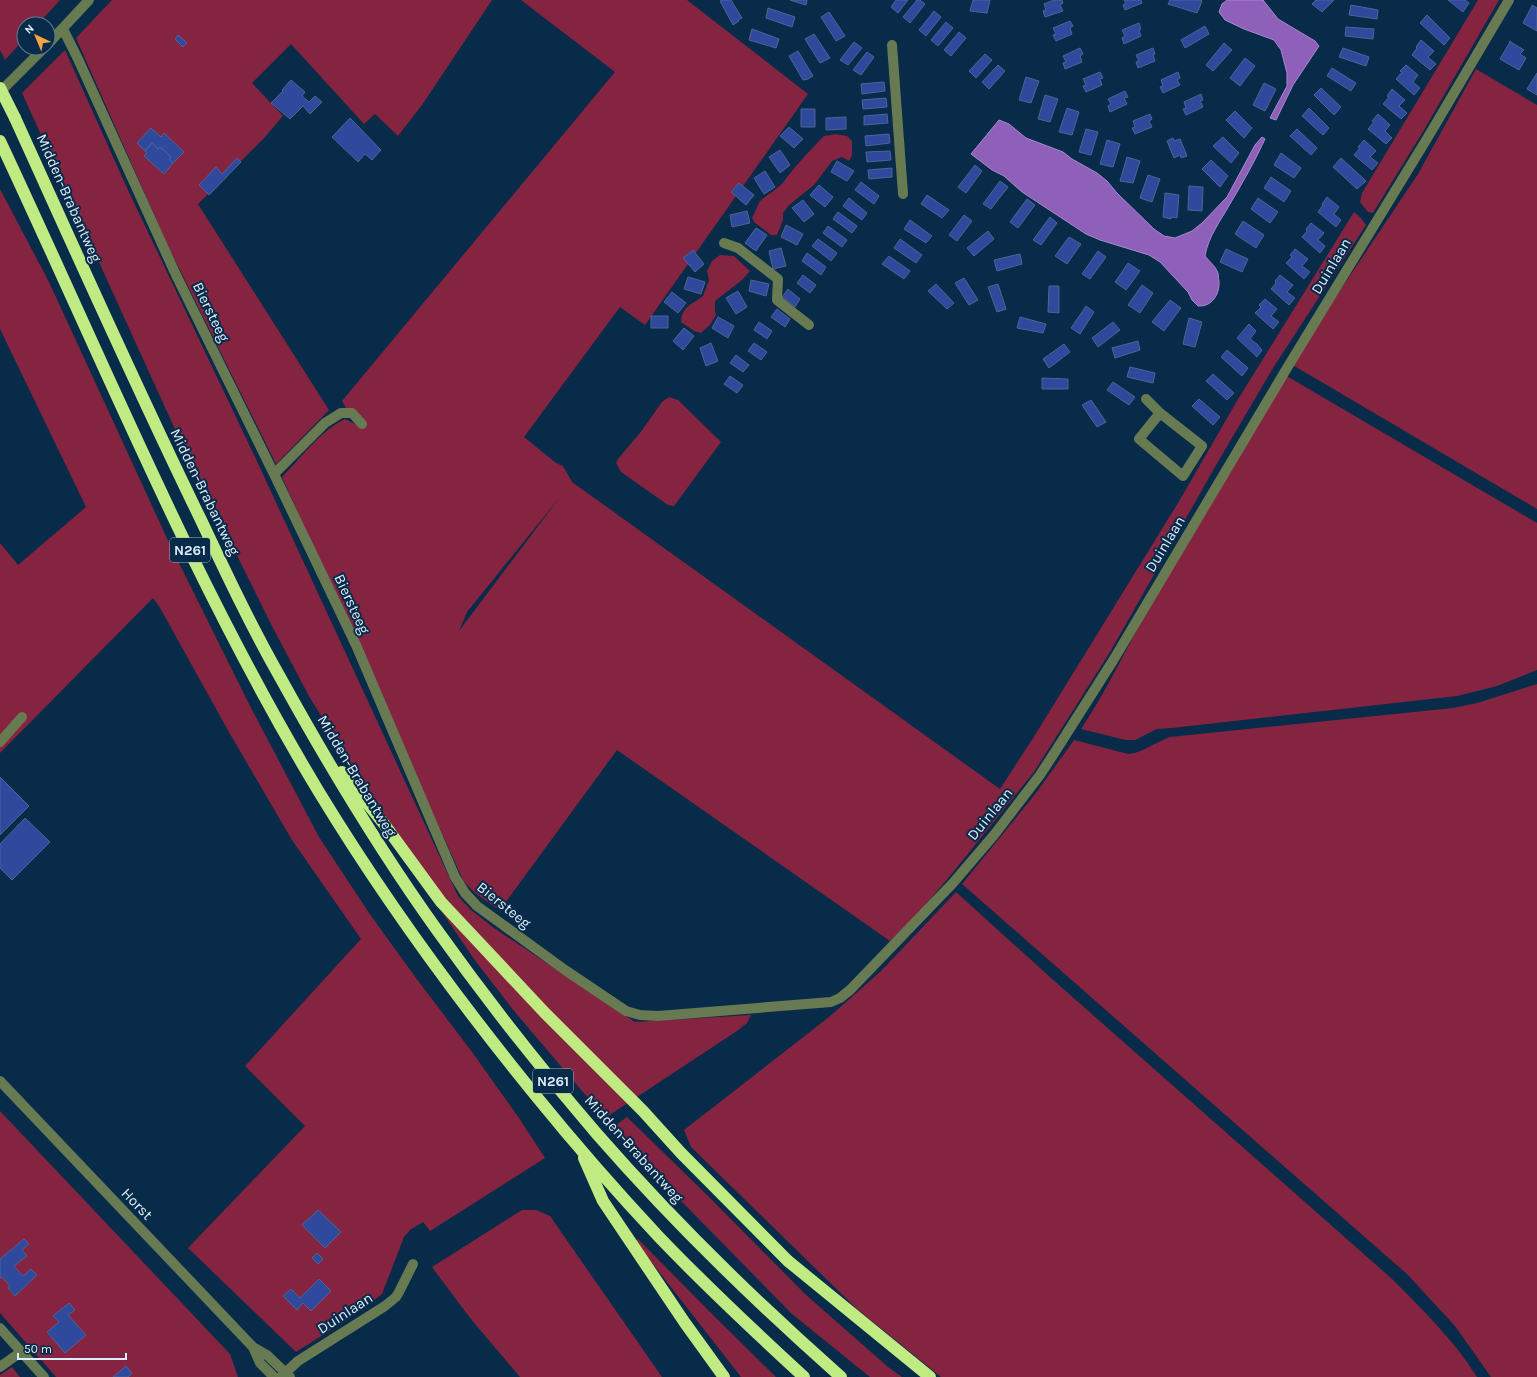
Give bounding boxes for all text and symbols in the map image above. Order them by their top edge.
north arrow [16,16,56,56]
text: N [22,22,37,37]
street label: Midden-Brabantweg [33,131,106,266]
street label: Duinlaan [1307,235,1355,297]
street label: Biersteeg [189,279,233,345]
street label: Midden-Brabantweg [166,426,244,559]
street label: Duinlaan [1141,513,1189,575]
road number: N261 [170,538,210,562]
street label: Biersteeg [330,571,374,637]
street label: Midden-Brabantweg [314,712,401,841]
street label: Duinlaan [963,784,1017,844]
street label: Biersteeg [473,878,535,933]
road number: N261 [533,1069,573,1093]
street label: Midden-Brabantweg [581,1091,687,1207]
street label: Horst [118,1184,157,1224]
street label: Duinlaan [314,1288,376,1338]
scale bar [18,1335,126,1361]
text: 50 m [24,1342,52,1356]

